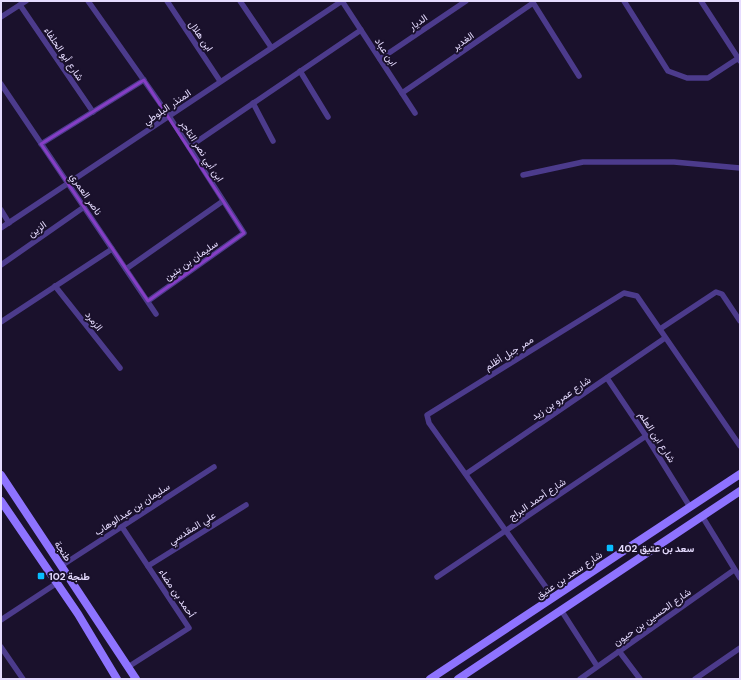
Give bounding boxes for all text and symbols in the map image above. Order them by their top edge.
street label: الديار [405,11,430,33]
street label: ابن هلال [186,18,216,54]
street label: شارع أبو الحلفاء [41,25,87,83]
street label: الغدير [449,29,476,54]
street label: ابن عباد [372,35,400,69]
street label: المنذر البلوطي [141,86,195,129]
street label: ابن أبي نصر التاجر [175,117,227,185]
street label: ناصر العمري [66,170,105,219]
street label: الزين [25,218,49,240]
street label: سليمان بن بنين [162,237,221,283]
street label: الزمرد [82,309,106,333]
street label: ممر جبل أظلم [482,333,536,373]
street label: شارع عمرو بن زيد [529,373,593,423]
street label: شارع ابن العلم [636,409,678,465]
street label: شارع أحمد البراج [506,475,568,523]
street label: سليمان بن عبدالوهاب [92,480,172,538]
street label: علي المقدسي [166,508,219,549]
street label: طنجة [52,538,75,564]
place label: سعد بن عتيق 402 [618,542,694,555]
marker: سعد بن عتيق 402 [605,543,615,553]
street label: شارع سعد بن عتيق [533,548,605,602]
street label: أحمد بن مضاء [156,566,198,620]
place label: طنجة 102 [49,570,90,583]
marker: طنجة 102 [36,571,46,581]
street label: شارع الحسين بن حيون [611,585,693,649]

